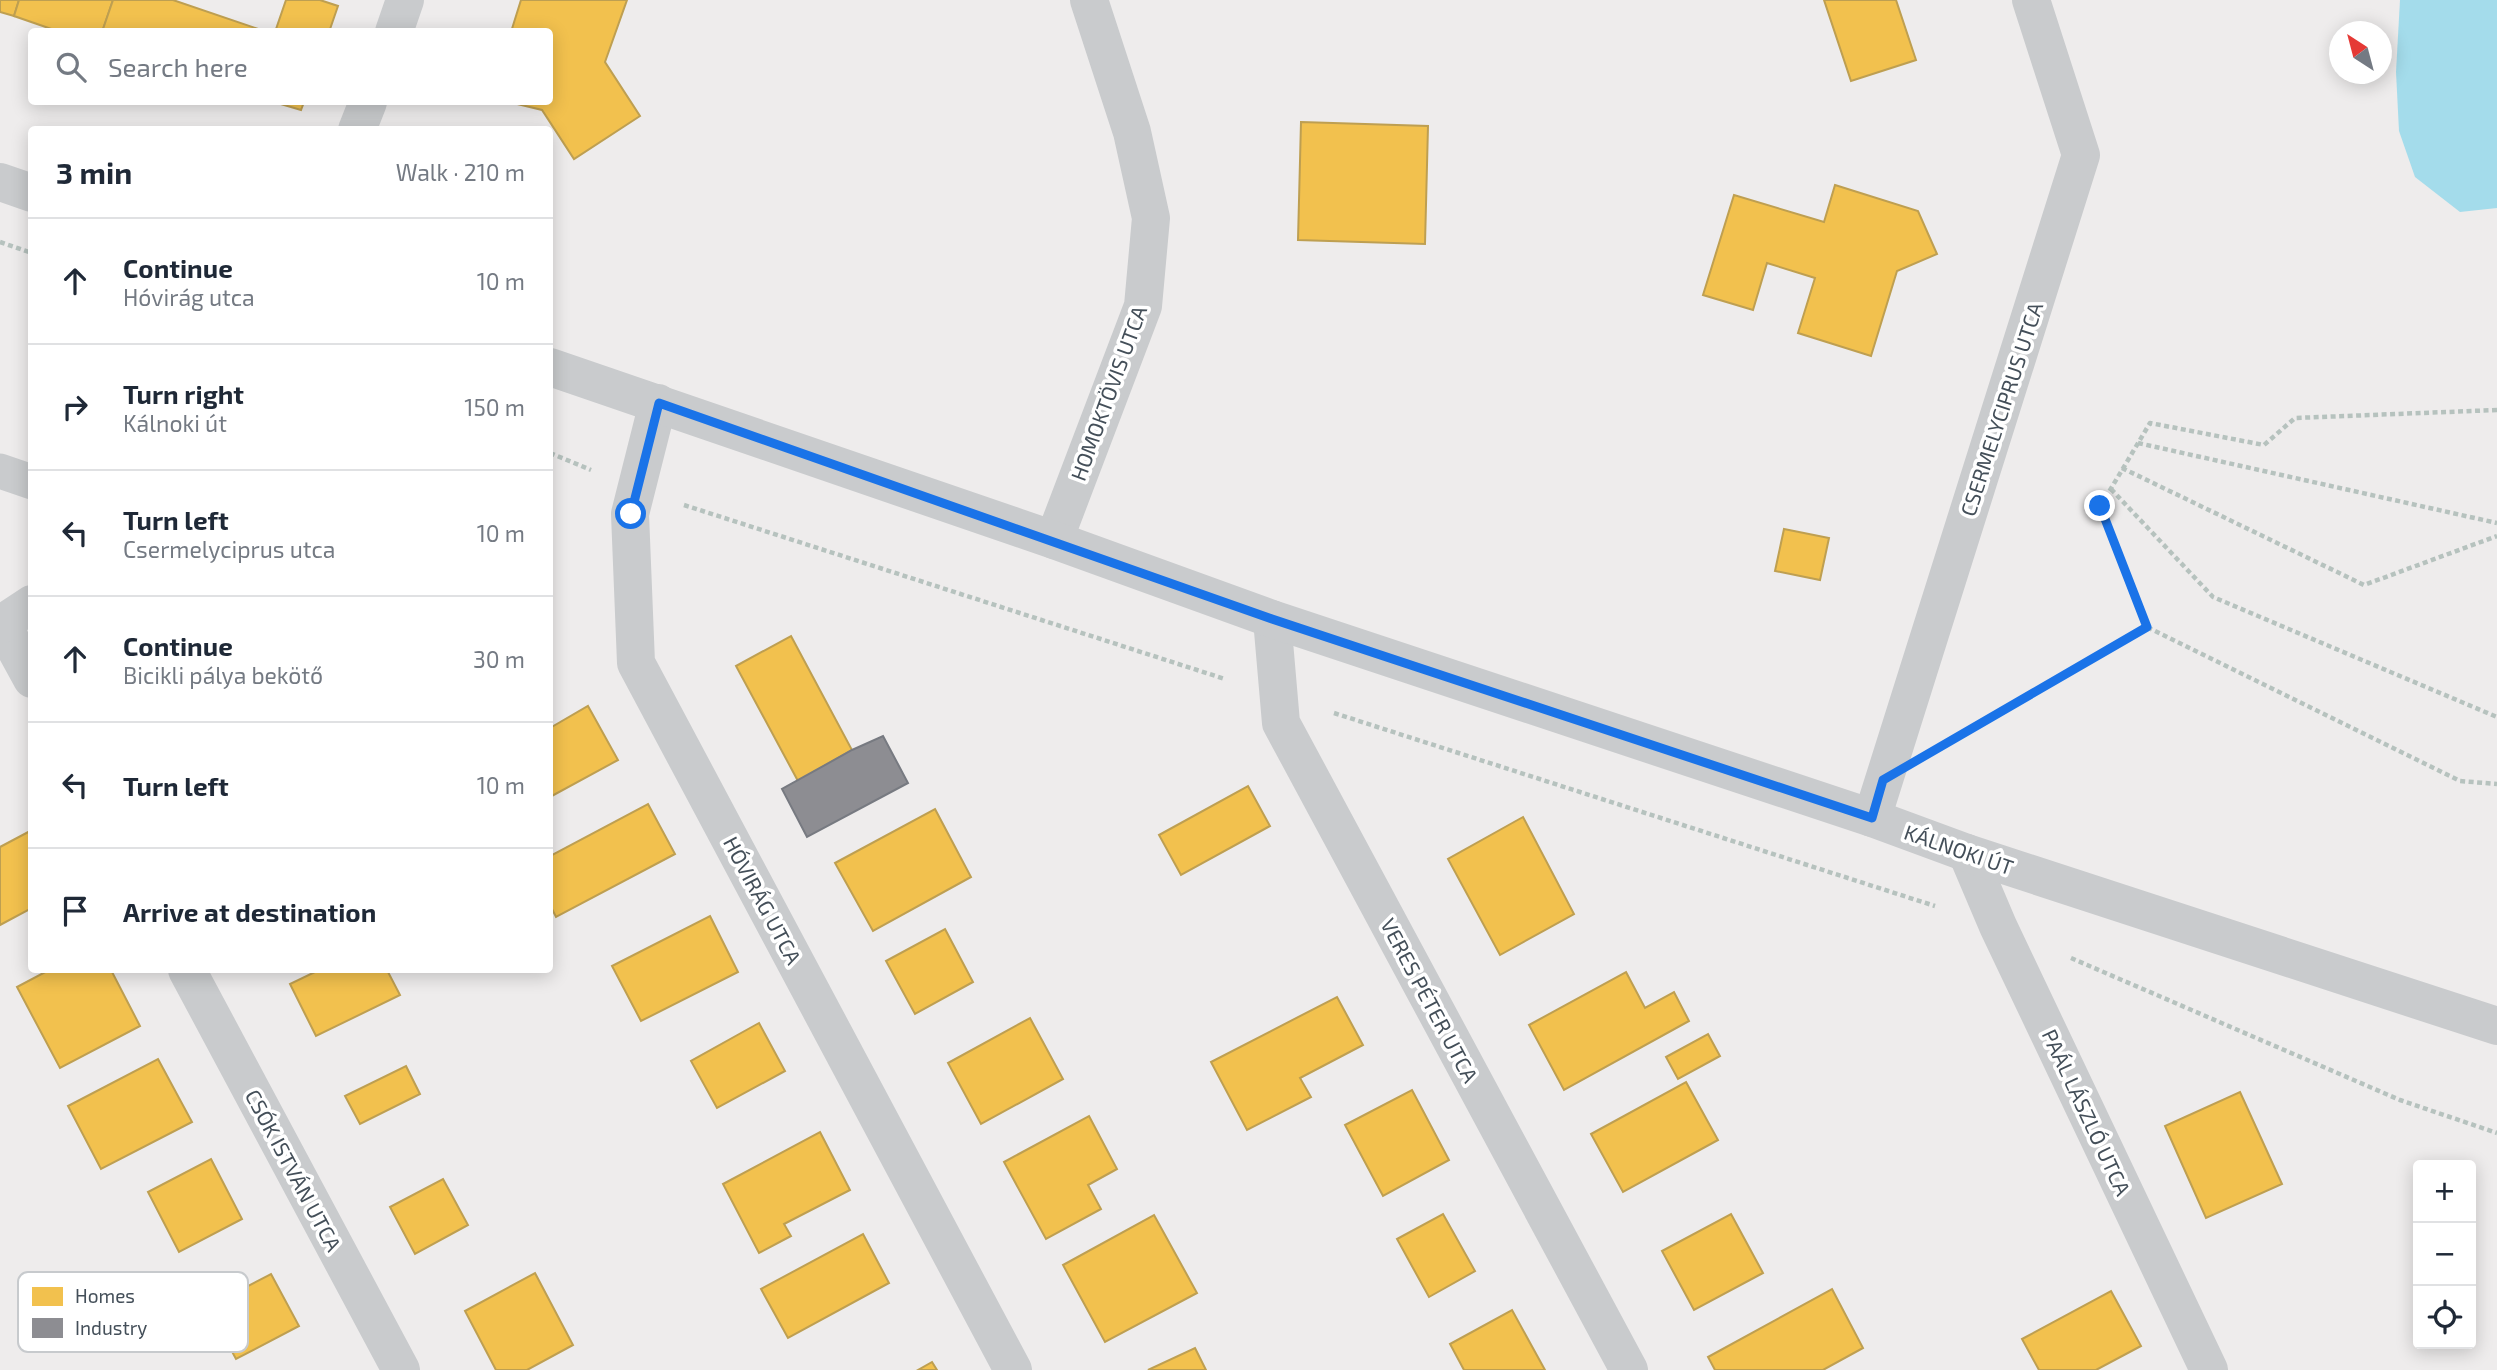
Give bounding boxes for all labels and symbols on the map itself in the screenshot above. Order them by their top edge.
north arrow [2329,21,2392,84]
street label: CSERMELYCIPRUS UTCA [1955,299,2047,519]
street label: HOMOKTÖVIS UTCA [1065,302,1151,484]
route end [2084,490,2115,521]
route start [615,498,646,529]
street label: KÁLNOKI ÚT [1901,819,2017,879]
street label: HÓVIRÁG UTCA [719,832,807,968]
street label: VERES PÉTER UTCA [1376,914,1484,1086]
street label: PAÁL LÁSZLÓ UTCA [2038,1025,2136,1199]
street label: CSÓK ISTVÁN UTCA [241,1085,347,1255]
legend [18,1272,248,1352]
text: Homes [75,1284,135,1307]
text: Industry [75,1316,147,1339]

